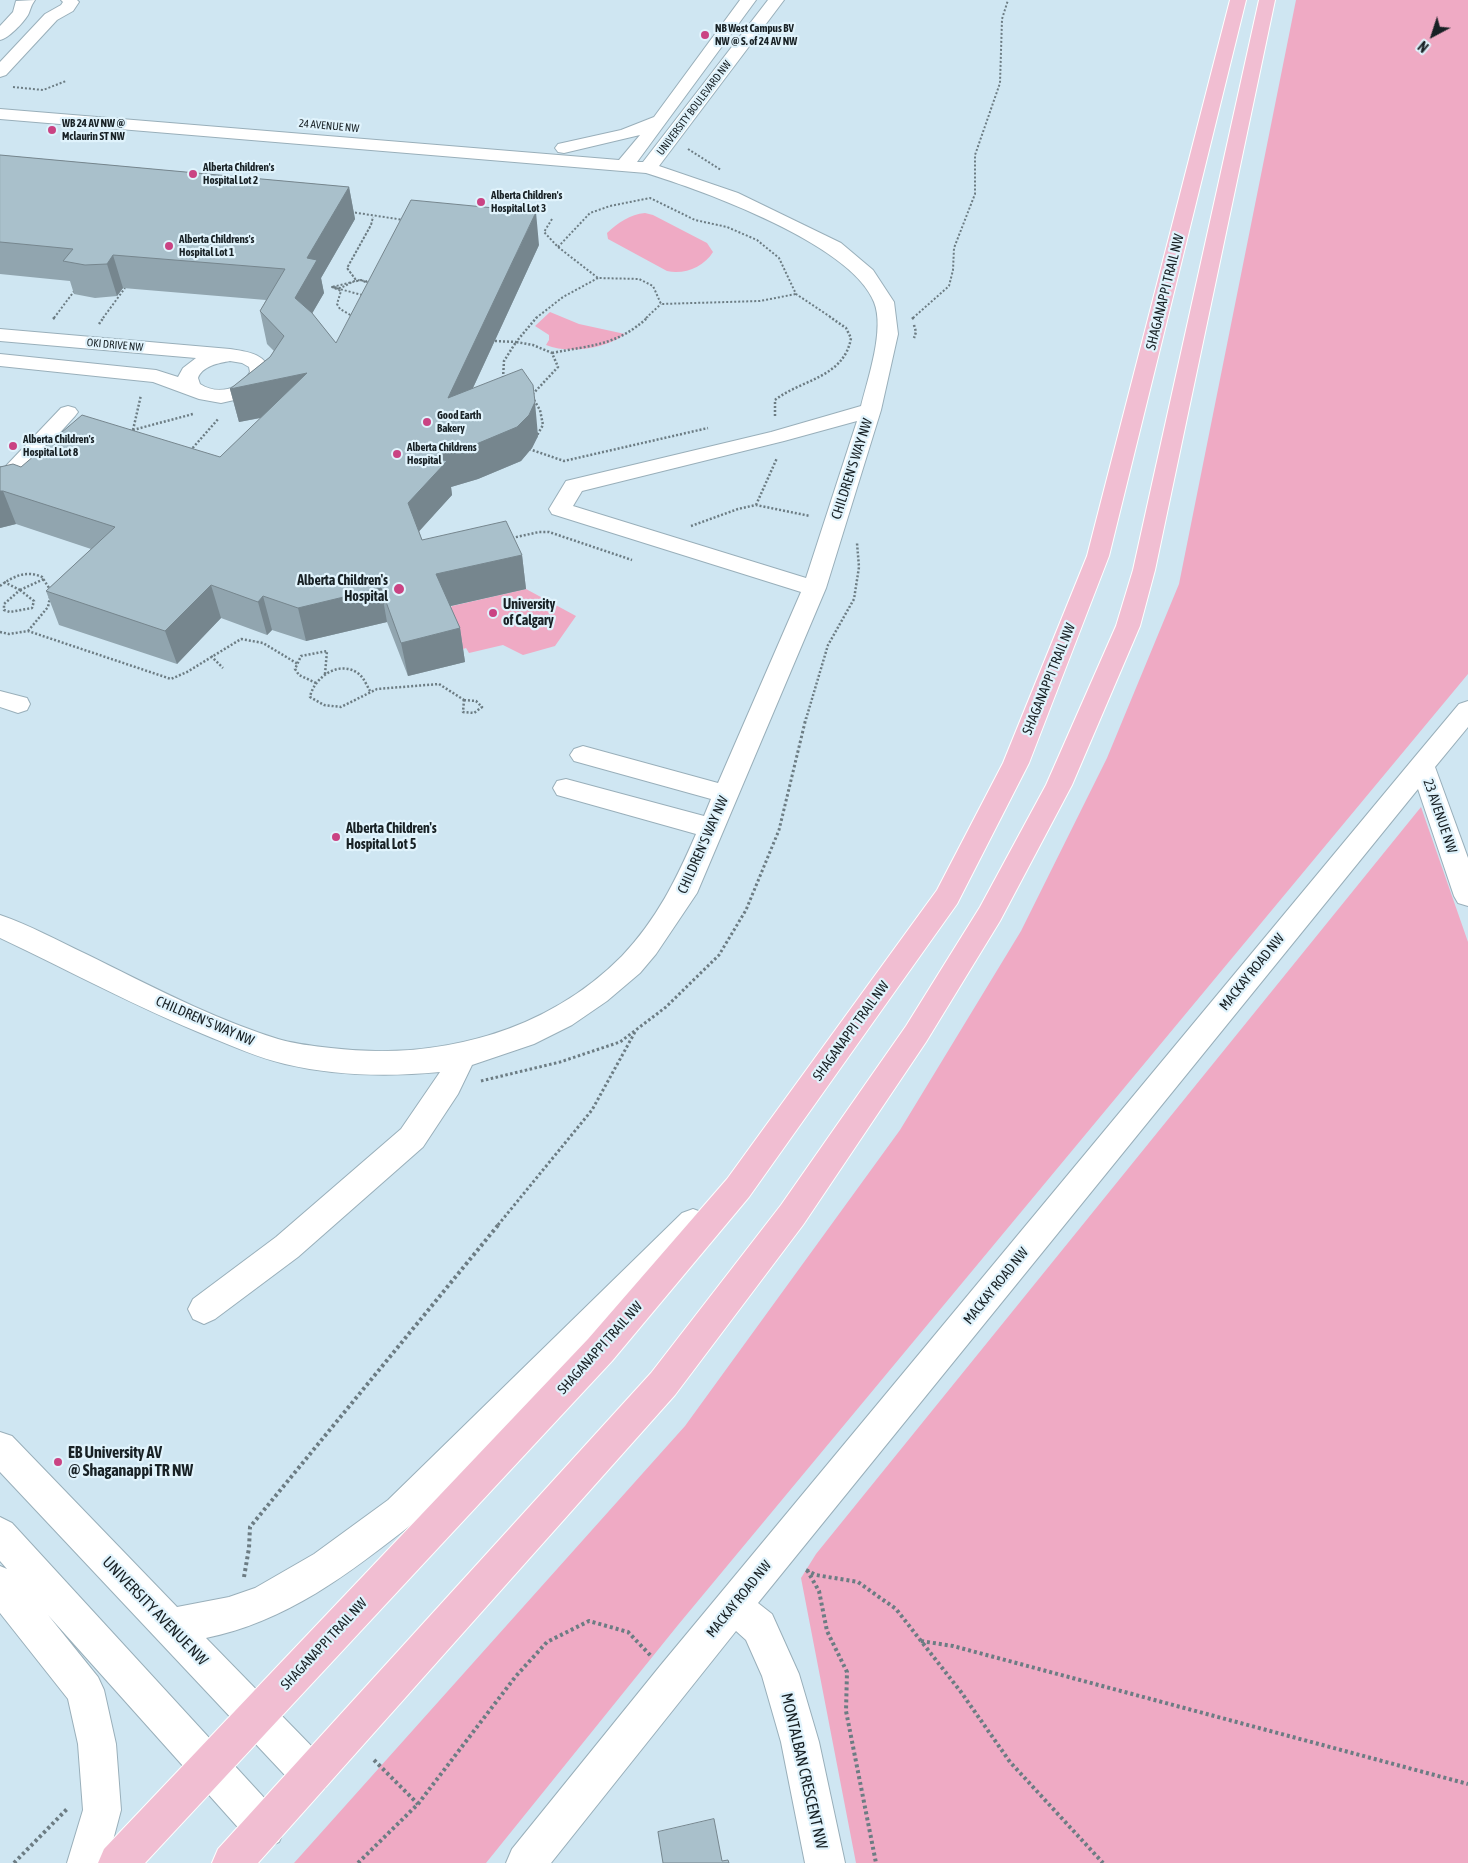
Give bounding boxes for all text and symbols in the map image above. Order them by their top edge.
north arrow [1408,10,1458,60]
place label: NB West Campus BV NW @ S. of 24 AV NW [715,22,797,48]
marker: NB West Campus BV NW @ S. of 24 AV NW [699,29,711,41]
text: N [1415,38,1432,55]
street label: UNIVERSITY BOULEVARD NW [654,58,734,158]
place label: WB 24 AV NW @ Mclaurin ST NW [62,117,125,143]
street label: 24 AVENUE NW [298,117,360,135]
marker: WB 24 AV NW @ Mclaurin ST NW [46,124,58,136]
place label: Alberta Children's Hospital Lot 2 [203,161,274,187]
marker: Alberta Children's Hospital Lot 2 [187,168,199,180]
place label: Alberta Children's Hospital Lot 3 [491,189,562,215]
marker: Alberta Children's Hospital Lot 3 [475,196,487,208]
street label: SHAGANAPPI TRAIL NW [1142,232,1188,352]
place label: Alberta Childrens's Hospital Lot 1 [179,233,254,259]
marker: Alberta Childrens's Hospital Lot 1 [163,240,175,252]
street label: OKI DRIVE NW [86,336,144,354]
place label: Good Earth Bakery [437,409,481,435]
marker: Good Earth Bakery [421,416,433,428]
street label: CHILDREN'S WAY NW [828,416,876,522]
place label: Alberta Children's Hospital Lot 8 [23,433,94,459]
marker: Alberta Children's Hospital Lot 8 [7,440,19,452]
place label: Alberta Childrens Hospital [407,441,477,467]
marker: Alberta Childrens Hospital [391,448,403,460]
place label: Alberta Children's Hospital [297,573,388,606]
marker: Alberta Children's Hospital [392,582,406,596]
place label: University of Calgary [503,597,555,630]
marker: University of Calgary [487,607,499,619]
street label: SHAGANAPPI TRAIL NW [1019,621,1079,737]
street label: 23 AVENUE NW [1419,777,1461,855]
street label: CHILDREN'S WAY NW [674,794,732,896]
place label: Alberta Children's Hospital Lot 5 [346,821,437,854]
marker: Alberta Children's Hospital Lot 5 [330,831,342,843]
street label: MACKAY ROAD NW [1216,930,1288,1014]
street label: SHAGANAPPI TRAIL NW [809,978,893,1084]
street label: CHILDREN'S WAY NW [153,993,257,1049]
street label: MACKAY ROAD NW [960,1244,1032,1328]
street label: SHAGANAPPI TRAIL NW [554,1298,646,1398]
place label: EB University AV @ Shaganappi TR NW [68,1443,193,1481]
marker: EB University AV @ Shaganappi TR NW [52,1456,64,1468]
street label: UNIVERSITY AVENUE NW [98,1553,212,1669]
street label: MACKAY ROAD NW [703,1557,775,1641]
street label: SHAGANAPPI TRAIL NW [277,1595,371,1693]
street label: MONTALBAN CRESCENT NW [777,1691,831,1851]

